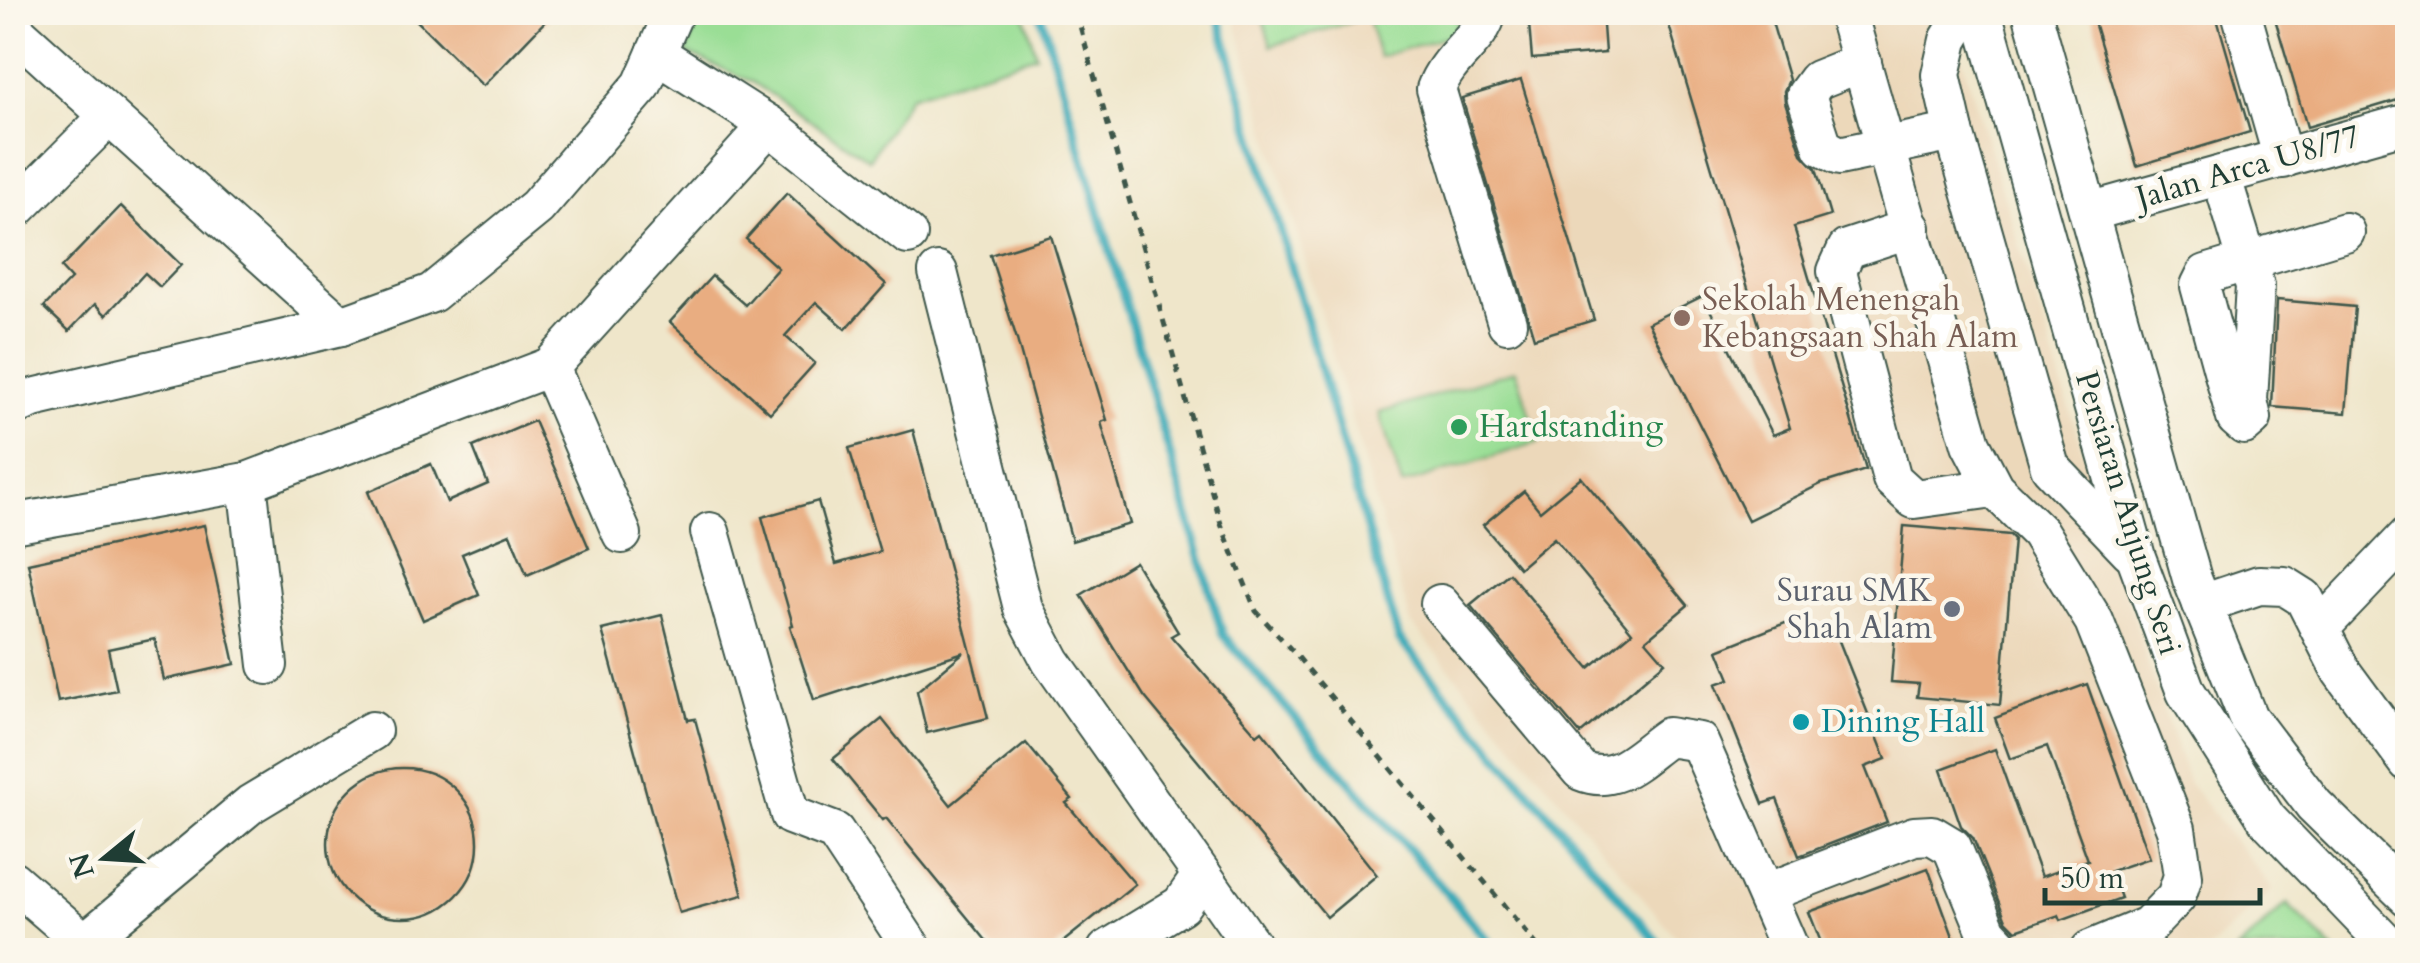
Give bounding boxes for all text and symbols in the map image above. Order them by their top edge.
street label: Jalan Arca U8/77 [2127,114,2365,221]
place label: Sekolah Menengah Kebangsaan Shah Alam [1702,278,2018,359]
marker: Sekolah Menengah Kebangsaan Shah Alam [1671,307,1693,329]
street label: Persiaran Anjung Seri [2064,366,2192,660]
place label: Hardstanding [1479,405,1663,449]
marker: Hardstanding [1448,416,1470,438]
place label: Surau SMK Shah Alam [1777,569,1932,650]
marker: Surau SMK Shah Alam [1941,598,1963,620]
place label: Dining Hall [1821,700,1985,744]
marker: Dining Hall [1790,711,1812,733]
north arrow [55,808,155,908]
scale bar [2045,843,2260,905]
text: N [60,848,104,883]
text: 50 m [2060,858,2125,899]

